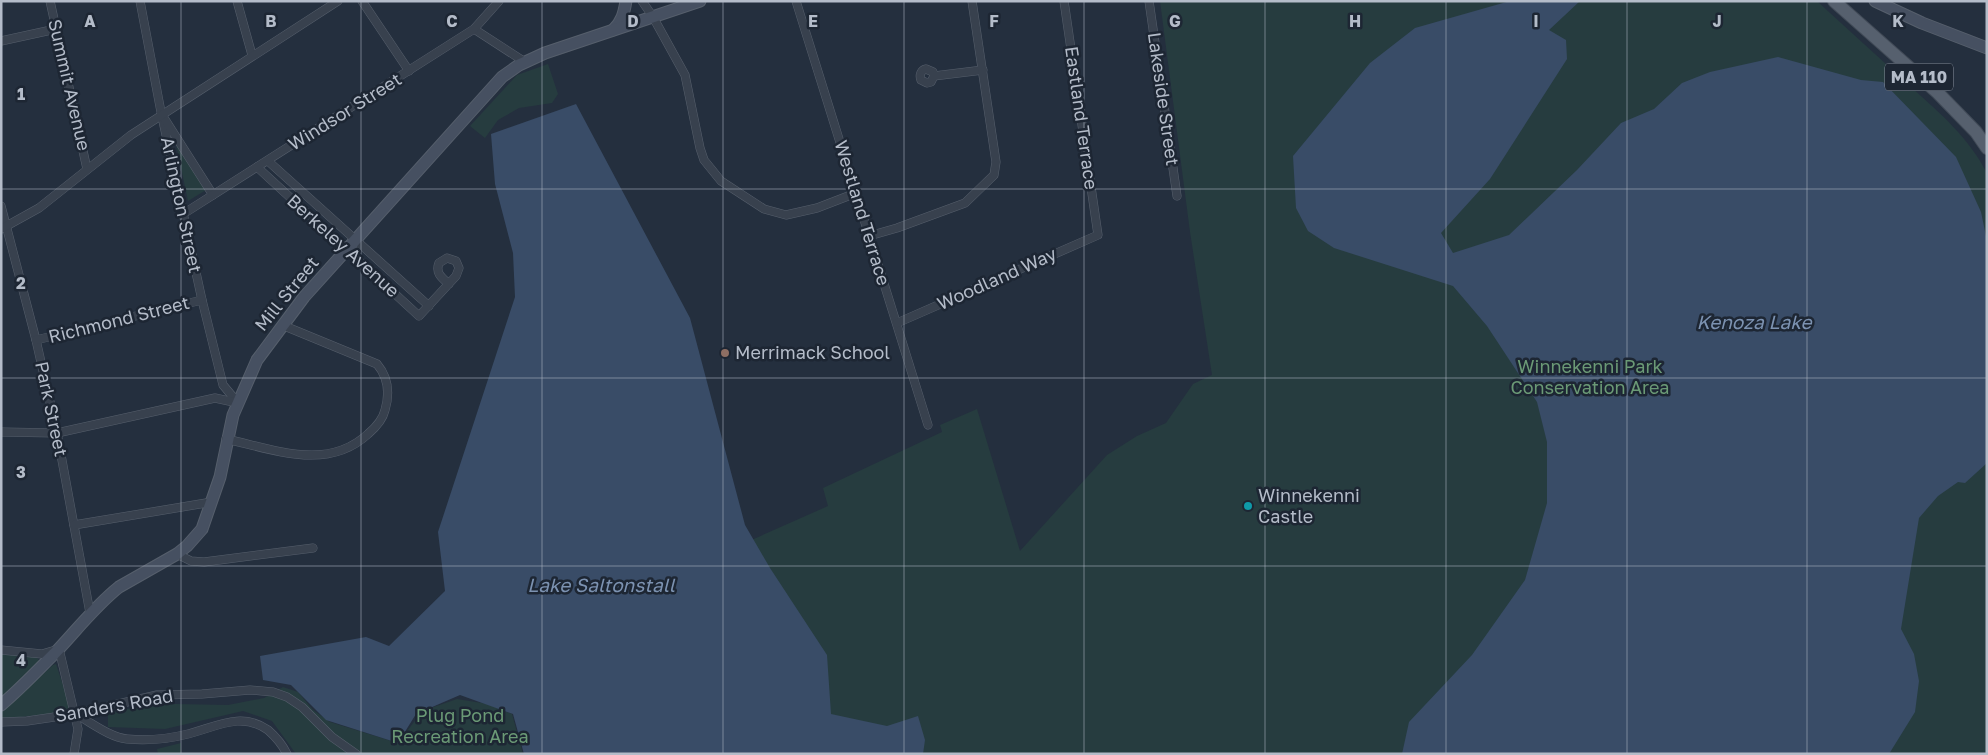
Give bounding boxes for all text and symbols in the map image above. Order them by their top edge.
text: B [265,11,277,31]
text: C [446,11,458,31]
text: D [627,11,639,31]
text: E [808,11,818,31]
text: F [989,11,999,31]
text: G [1169,11,1181,31]
text: H [1349,11,1361,31]
text: I [1533,11,1539,31]
text: J [1712,11,1722,31]
text: K [1892,11,1904,31]
street label: Summit Avenue [43,17,95,153]
street label: Lakeside Street [1144,31,1184,167]
street label: Eastland Terrace [1061,45,1103,191]
road number: MA 110 [1885,64,1953,90]
street label: Windsor Street [284,68,405,155]
text: 1 [17,84,25,104]
street label: Arlington Street [157,135,207,275]
street label: Westland Terrace [830,137,895,288]
street label: Berkeley Avenue [283,189,404,301]
street label: Woodland Way [934,242,1060,314]
street label: Mill Street [249,252,323,335]
text: 2 [16,273,26,293]
street label: Richmond Street [46,291,192,347]
water label: Kenoza Lake [1696,310,1814,333]
place label: Merrimack School [735,341,890,363]
marker: Merrimack School [719,347,731,359]
park label: Winnekenni Park Conservation Area [1510,355,1670,398]
street label: Park Street [31,359,73,458]
text: 3 [16,462,26,482]
place label: Winnekenni Castle [1258,484,1360,527]
marker: Winnekenni Castle [1242,500,1254,512]
water label: Lake Saltonstall [527,573,676,596]
text: 4 [16,650,26,670]
street label: Sanders Road [53,684,175,726]
park label: Plug Pond Recreation Area [391,704,529,747]

